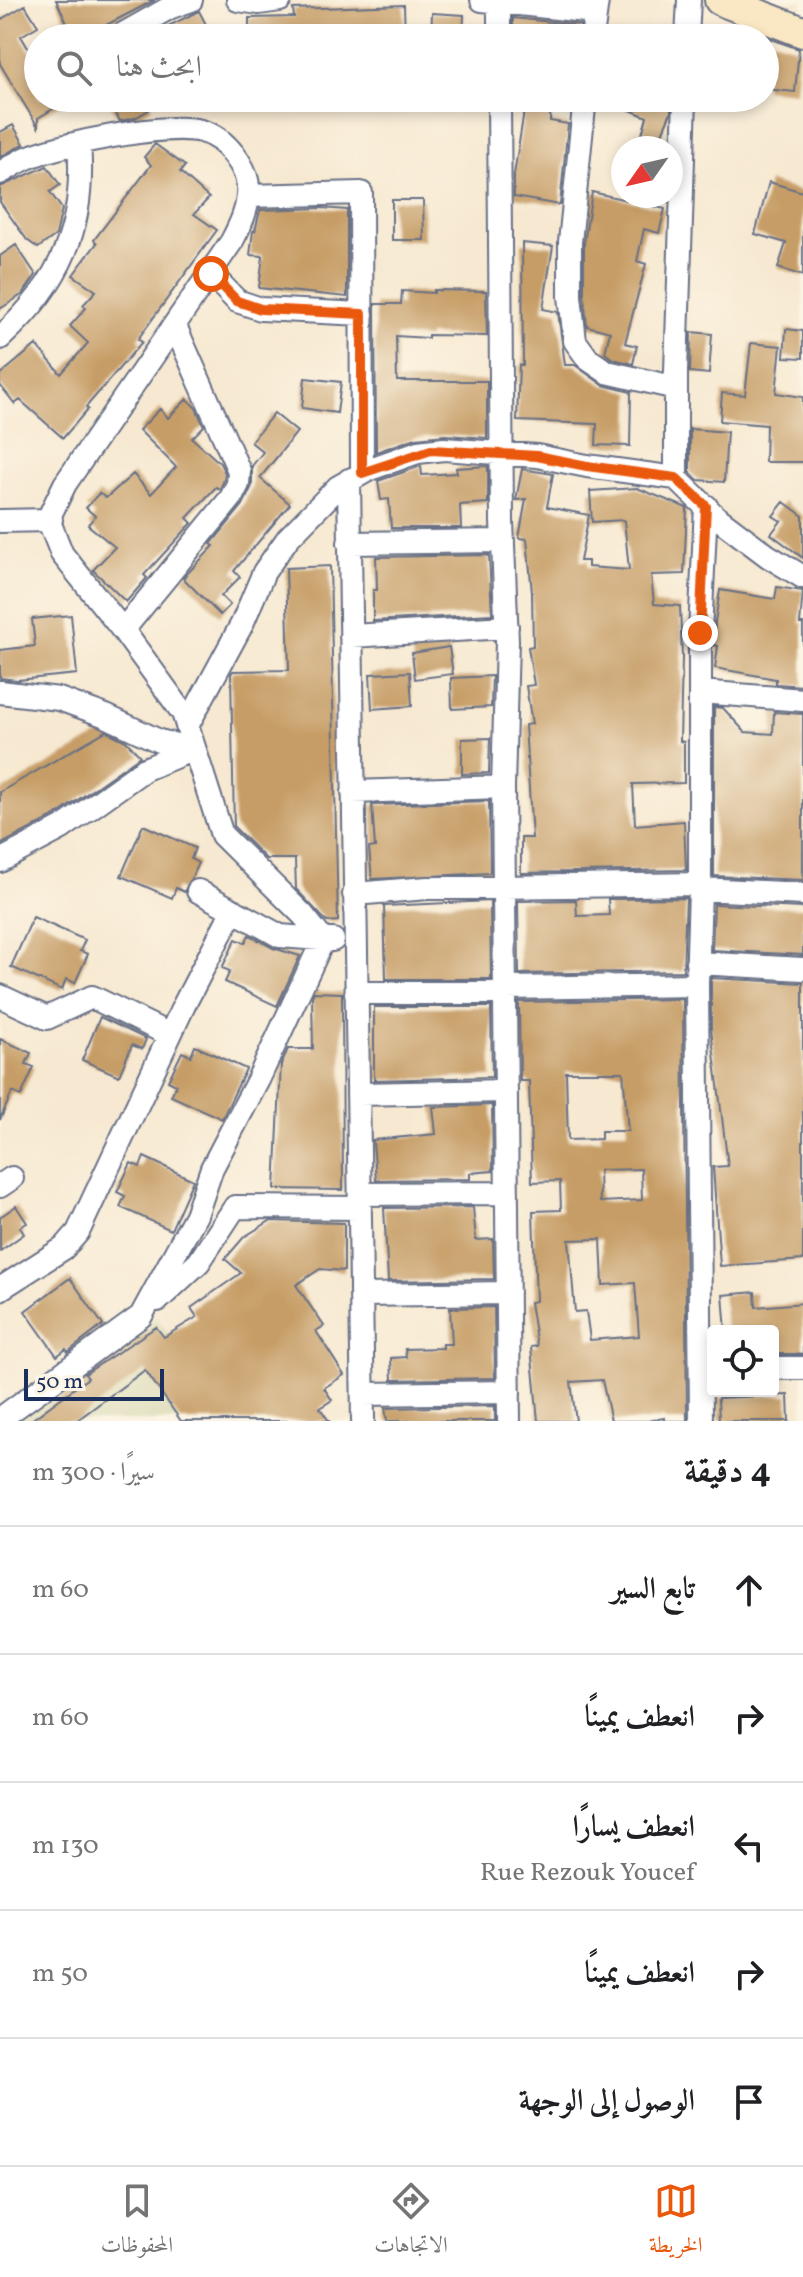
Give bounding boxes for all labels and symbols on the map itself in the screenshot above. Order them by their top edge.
north arrow [611,136,683,208]
route start [193,256,229,292]
route end [682,615,718,651]
scale bar [24,1365,164,1401]

